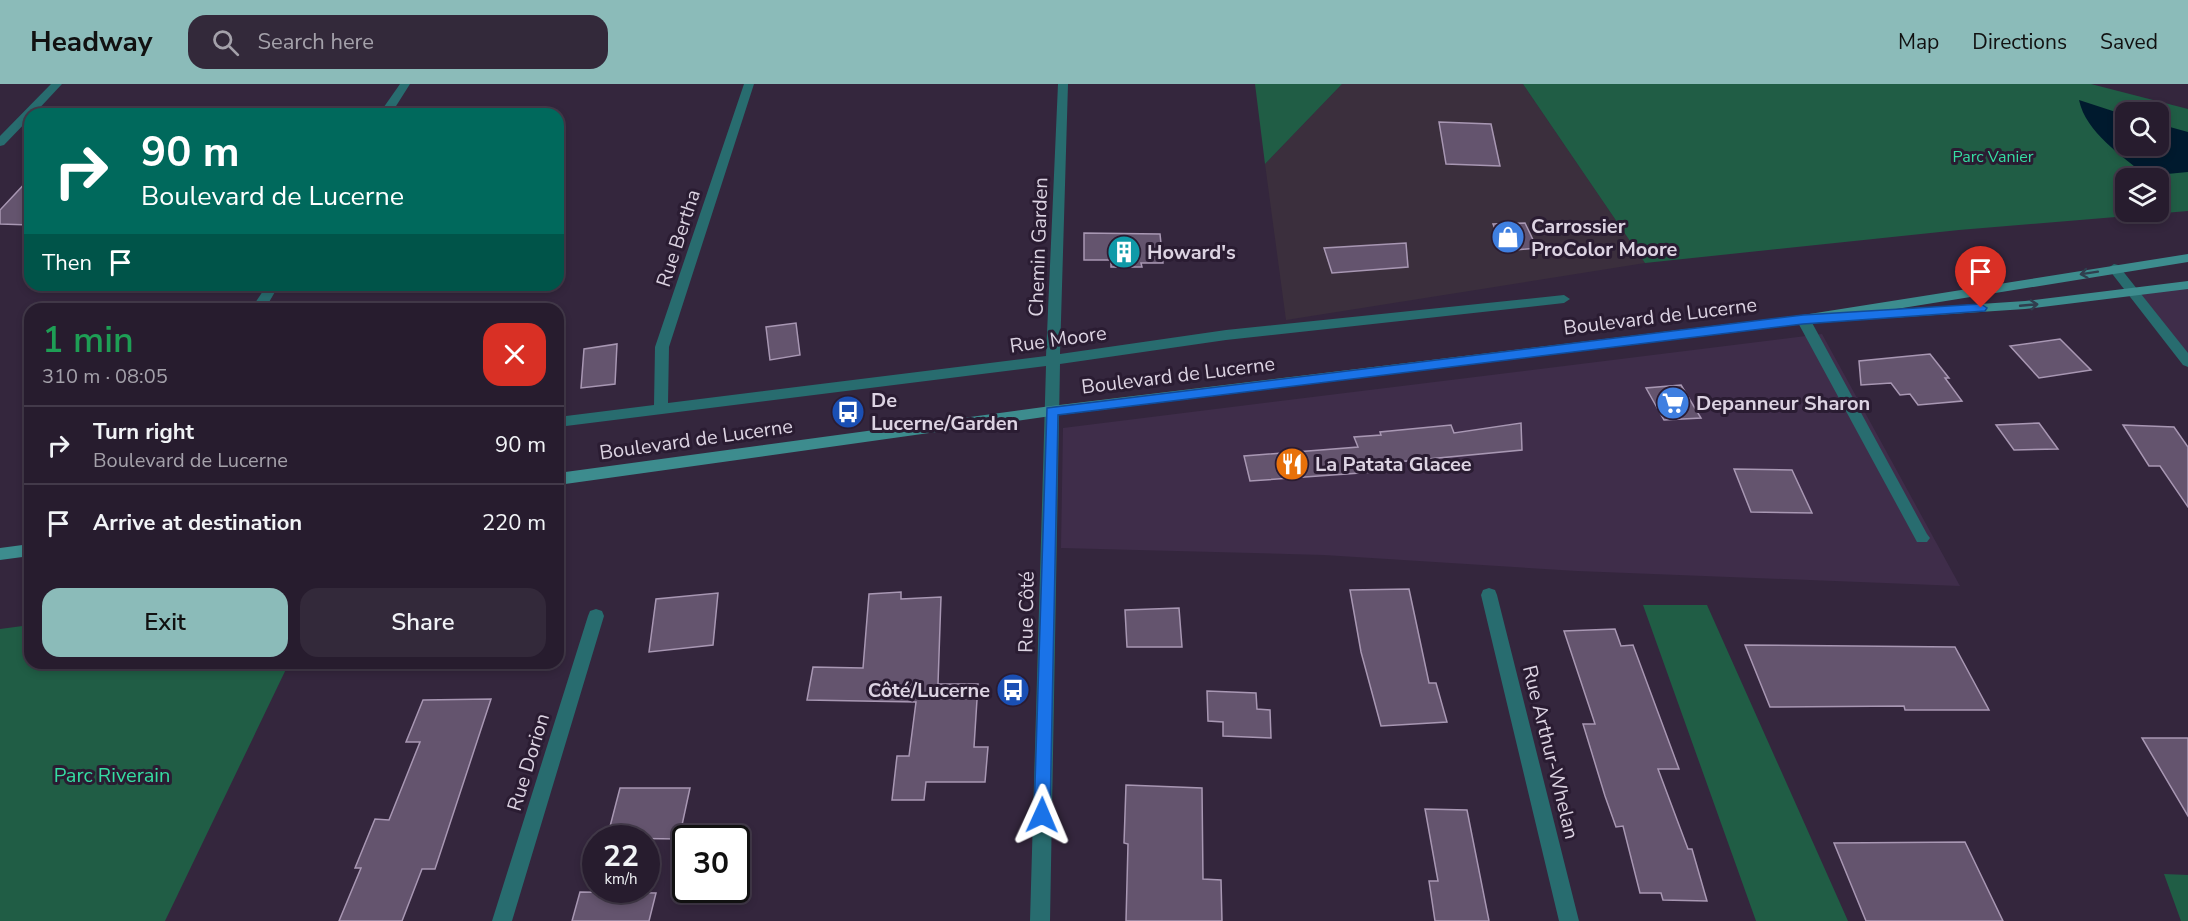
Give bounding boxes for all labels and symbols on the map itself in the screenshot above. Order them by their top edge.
park label: Parc Vanier [1953,146,2034,168]
street label: Chemin Garden [1023,177,1054,317]
street label: Rue Bertha [650,186,707,290]
place label: Carrossier ProColor Moore [1531,213,1678,263]
shop icon: Carrossier ProColor Moore [1490,219,1526,255]
building icon: Howard's [1106,234,1142,270]
place label: Howard's [1147,239,1236,266]
pin [1955,246,2006,308]
one-way arrow [2079,267,2099,278]
street label: Boulevard de Lucerne [1562,291,1758,342]
one-way arrow [2019,299,2039,310]
street label: Rue Moore [1008,319,1108,360]
street label: Boulevard de Lucerne [1080,350,1276,401]
supermarket icon: Depanneur Sharon [1655,385,1691,421]
place label: De Lucerne/Garden [871,387,1018,437]
place label: Depanneur Sharon [1696,390,1870,417]
bus stop icon: De Lucerne/Garden [830,394,866,430]
street label: Boulevard de Lucerne [598,413,794,466]
restaurant icon: La Patata Glacee [1274,446,1310,482]
place label: La Patata Glacee [1315,451,1472,478]
street label: Rue Côté [1012,571,1041,653]
street label: Rue Arthur-Whelan [1516,662,1585,842]
bus stop icon: Côté/Lucerne [995,672,1031,708]
place label: Côté/Lucerne [868,677,990,704]
street label: Rue Dorion [501,710,556,814]
park label: Parc Riverain [54,762,170,789]
position arrow [1010,783,1074,847]
speed limit sign: 30 [672,825,750,903]

